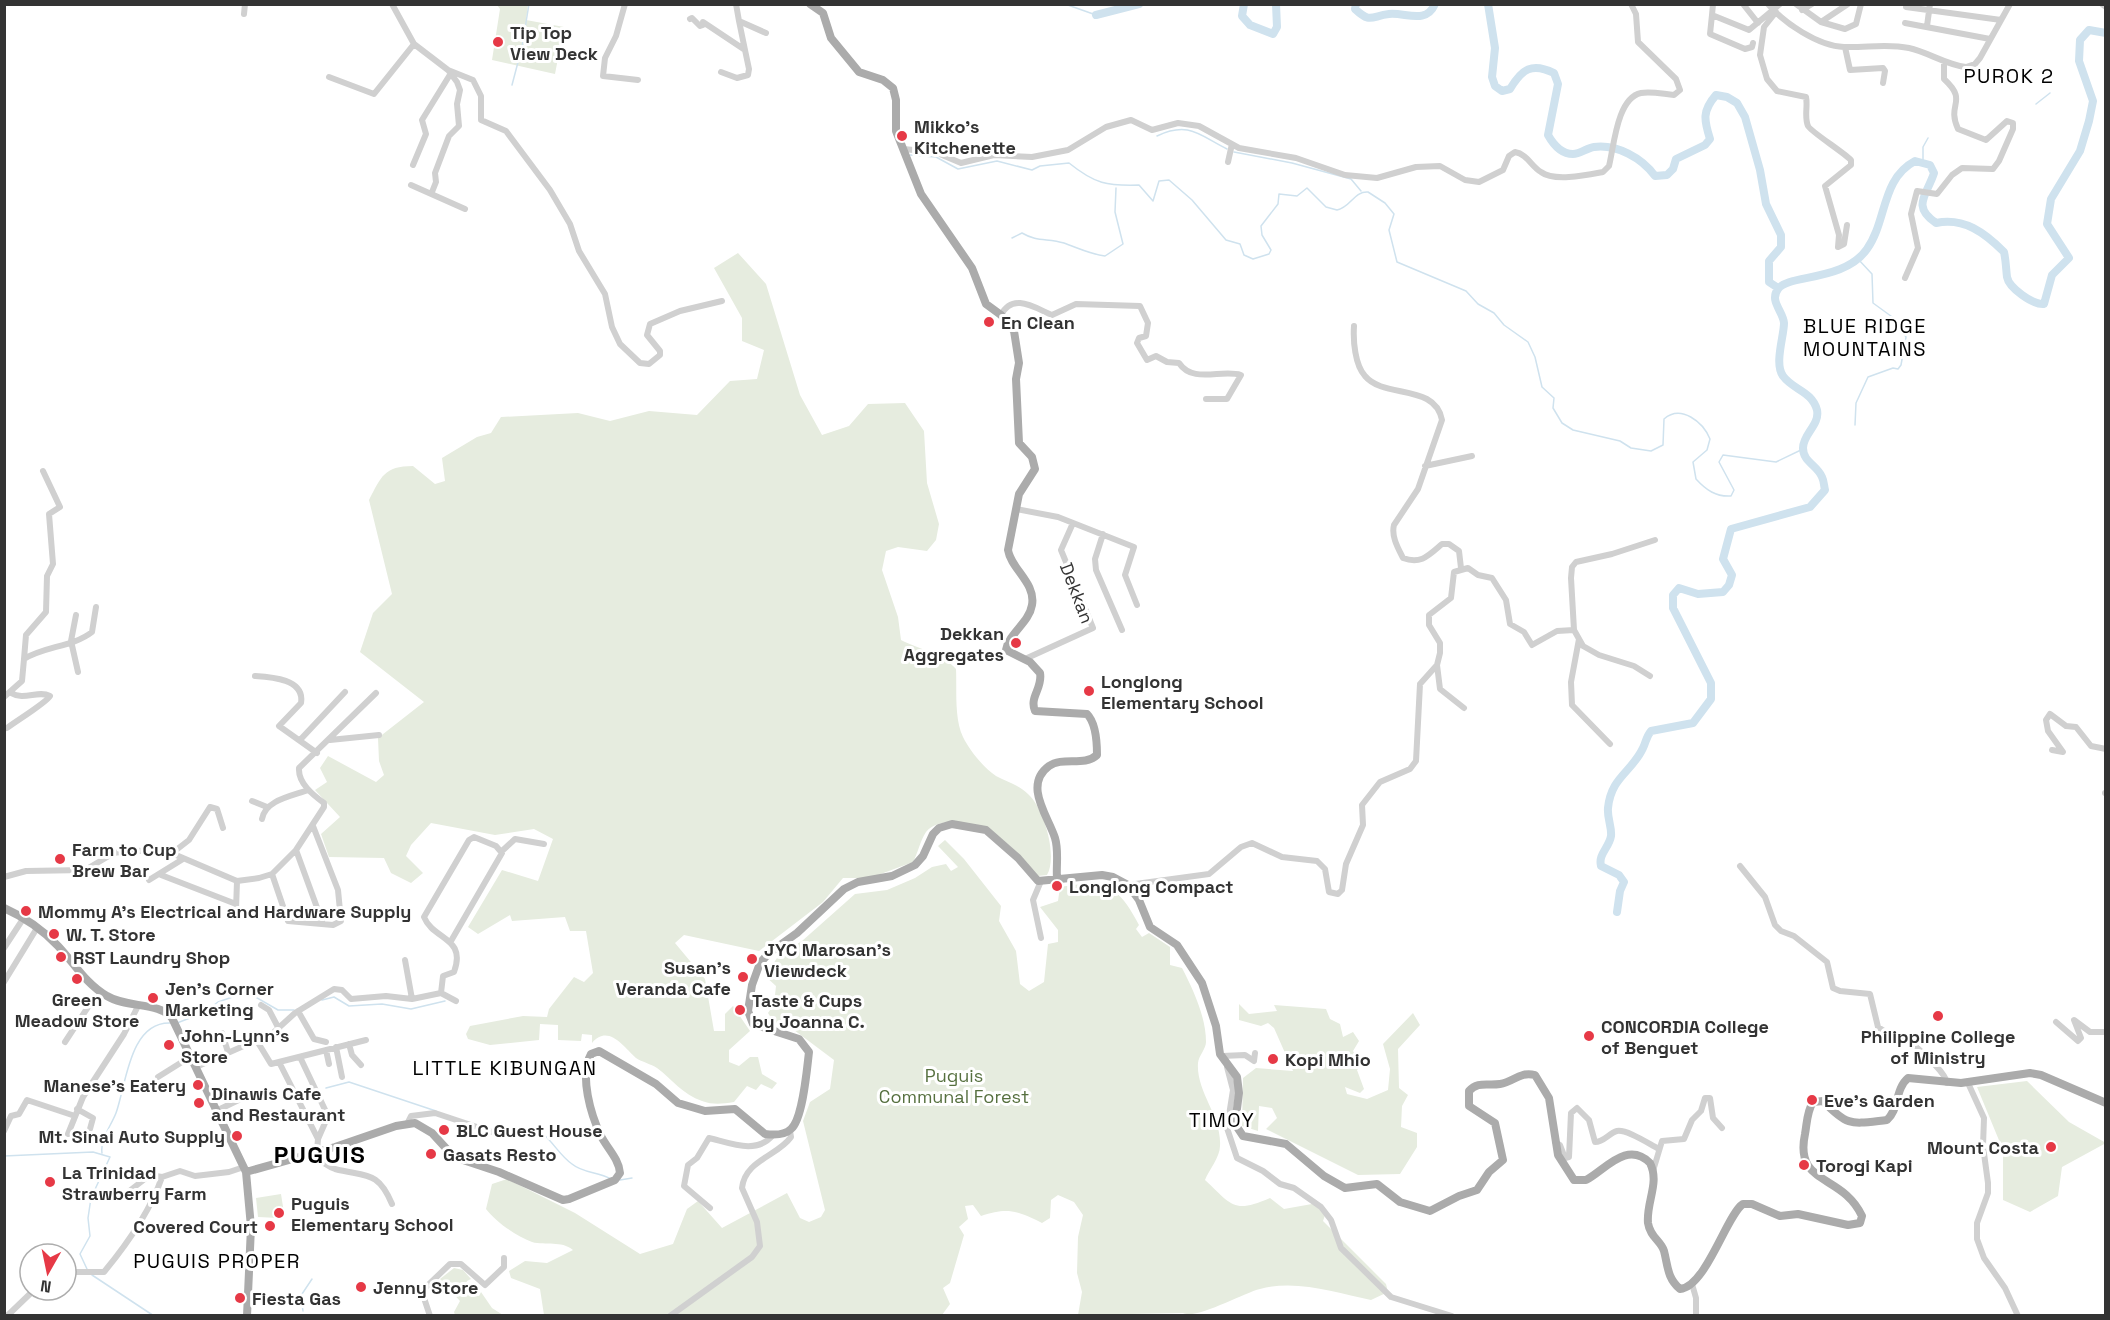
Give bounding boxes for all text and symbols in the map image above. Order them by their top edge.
place label: Tip Top View Deck [510,21,598,65]
marker: Tip Top View Deck [491,35,505,49]
district label: PUROK 2 [1963,63,2055,89]
place label: Mikko's Kitchenette [914,115,1016,159]
marker: Mikko's Kitchenette [895,129,909,143]
place label: En Clean [1001,311,1075,334]
district label: BLUE RIDGE MOUNTAINS [1803,313,1927,362]
marker: En Clean [982,315,996,329]
street label: Dekkan [1055,559,1099,627]
place label: Dekkan Aggregates [903,622,1004,666]
marker: Dekkan Aggregates [1009,636,1023,650]
place label: Longlong Elementary School [1101,670,1264,714]
marker: Longlong Elementary School [1082,684,1096,698]
place label: Farm to Cup Brew Bar [72,838,177,882]
marker: Farm to Cup Brew Bar [53,852,67,866]
place label: Longlong Compact [1069,875,1233,898]
marker: Longlong Compact [1050,879,1064,893]
place label: Mommy A's Electrical and Hardware Supply [38,900,411,923]
marker: Mommy A's Electrical and Hardware Supply [19,904,33,918]
place label: W. T. Store [66,923,156,946]
marker: W. T. Store [47,927,61,941]
place label: JYC Marosan's Viewdeck [764,938,891,982]
place label: RST Laundry Shop [73,946,230,969]
marker: RST Laundry Shop [54,950,68,964]
marker: JYC Marosan's Viewdeck [745,952,759,966]
place label: Susan's Veranda Cafe [616,956,731,1000]
marker: Susan's Veranda Cafe [736,970,750,984]
marker: Green Meadow Store [70,972,84,986]
place label: Jen's Corner Marketing [165,977,274,1021]
place label: Green Meadow Store [15,988,139,1032]
place label: Taste & Cups by Joanna C. [752,989,865,1033]
marker: Jen's Corner Marketing [146,991,160,1005]
marker: Taste & Cups by Joanna C. [733,1003,747,1017]
marker: Philippine College of Ministry [1931,1009,1945,1023]
place label: CONCORDIA College of Benguet [1601,1015,1769,1059]
place label: John-Lynn's Store [181,1024,290,1068]
place label: Philippine College of Ministry [1861,1025,2015,1069]
marker: CONCORDIA College of Benguet [1582,1029,1596,1043]
marker: John-Lynn's Store [162,1038,176,1052]
place label: Kopi Mhio [1285,1048,1371,1071]
marker: Kopi Mhio [1266,1052,1280,1066]
district label: LITTLE KIBUNGAN [412,1055,598,1081]
park label: Puguis Communal Forest [879,1064,1029,1108]
place label: Manese's Eatery [44,1074,186,1097]
marker: Manese's Eatery [191,1078,205,1092]
place label: Dinawis Cafe and Restaurant [211,1082,345,1126]
place label: Eve's Garden [1824,1089,1935,1112]
marker: Eve's Garden [1805,1093,1819,1107]
marker: Dinawis Cafe and Restaurant [192,1096,206,1110]
district label: TIMOY [1189,1107,1255,1133]
place label: BLC Guest House [456,1119,603,1142]
marker: BLC Guest House [437,1123,451,1137]
place label: Mt. Sinai Auto Supply [38,1125,225,1148]
marker: Mt. Sinai Auto Supply [230,1129,244,1143]
place label: Mount Costa [1927,1136,2040,1159]
district label: PUGUIS [274,1139,366,1170]
marker: Mount Costa [2044,1140,2058,1154]
place label: Gasats Resto [443,1143,557,1166]
marker: Gasats Resto [424,1147,438,1161]
place label: Torogi Kapi [1816,1154,1913,1177]
marker: Torogi Kapi [1797,1158,1811,1172]
place label: La Trinidad Strawberry Farm [62,1161,207,1205]
marker: La Trinidad Strawberry Farm [43,1175,57,1189]
place label: Puguis Elementary School [291,1192,454,1236]
marker: Puguis Elementary School [272,1206,286,1220]
place label: Covered Court [133,1215,258,1238]
marker: Covered Court [263,1219,277,1233]
north arrow [18,1242,78,1302]
district label: PUGUIS PROPER [133,1248,301,1274]
text: N [39,1275,53,1298]
place label: Jenny Store [373,1276,478,1299]
marker: Jenny Store [354,1280,368,1294]
place label: Fiesta Gas [252,1287,341,1310]
marker: Fiesta Gas [233,1291,247,1305]

